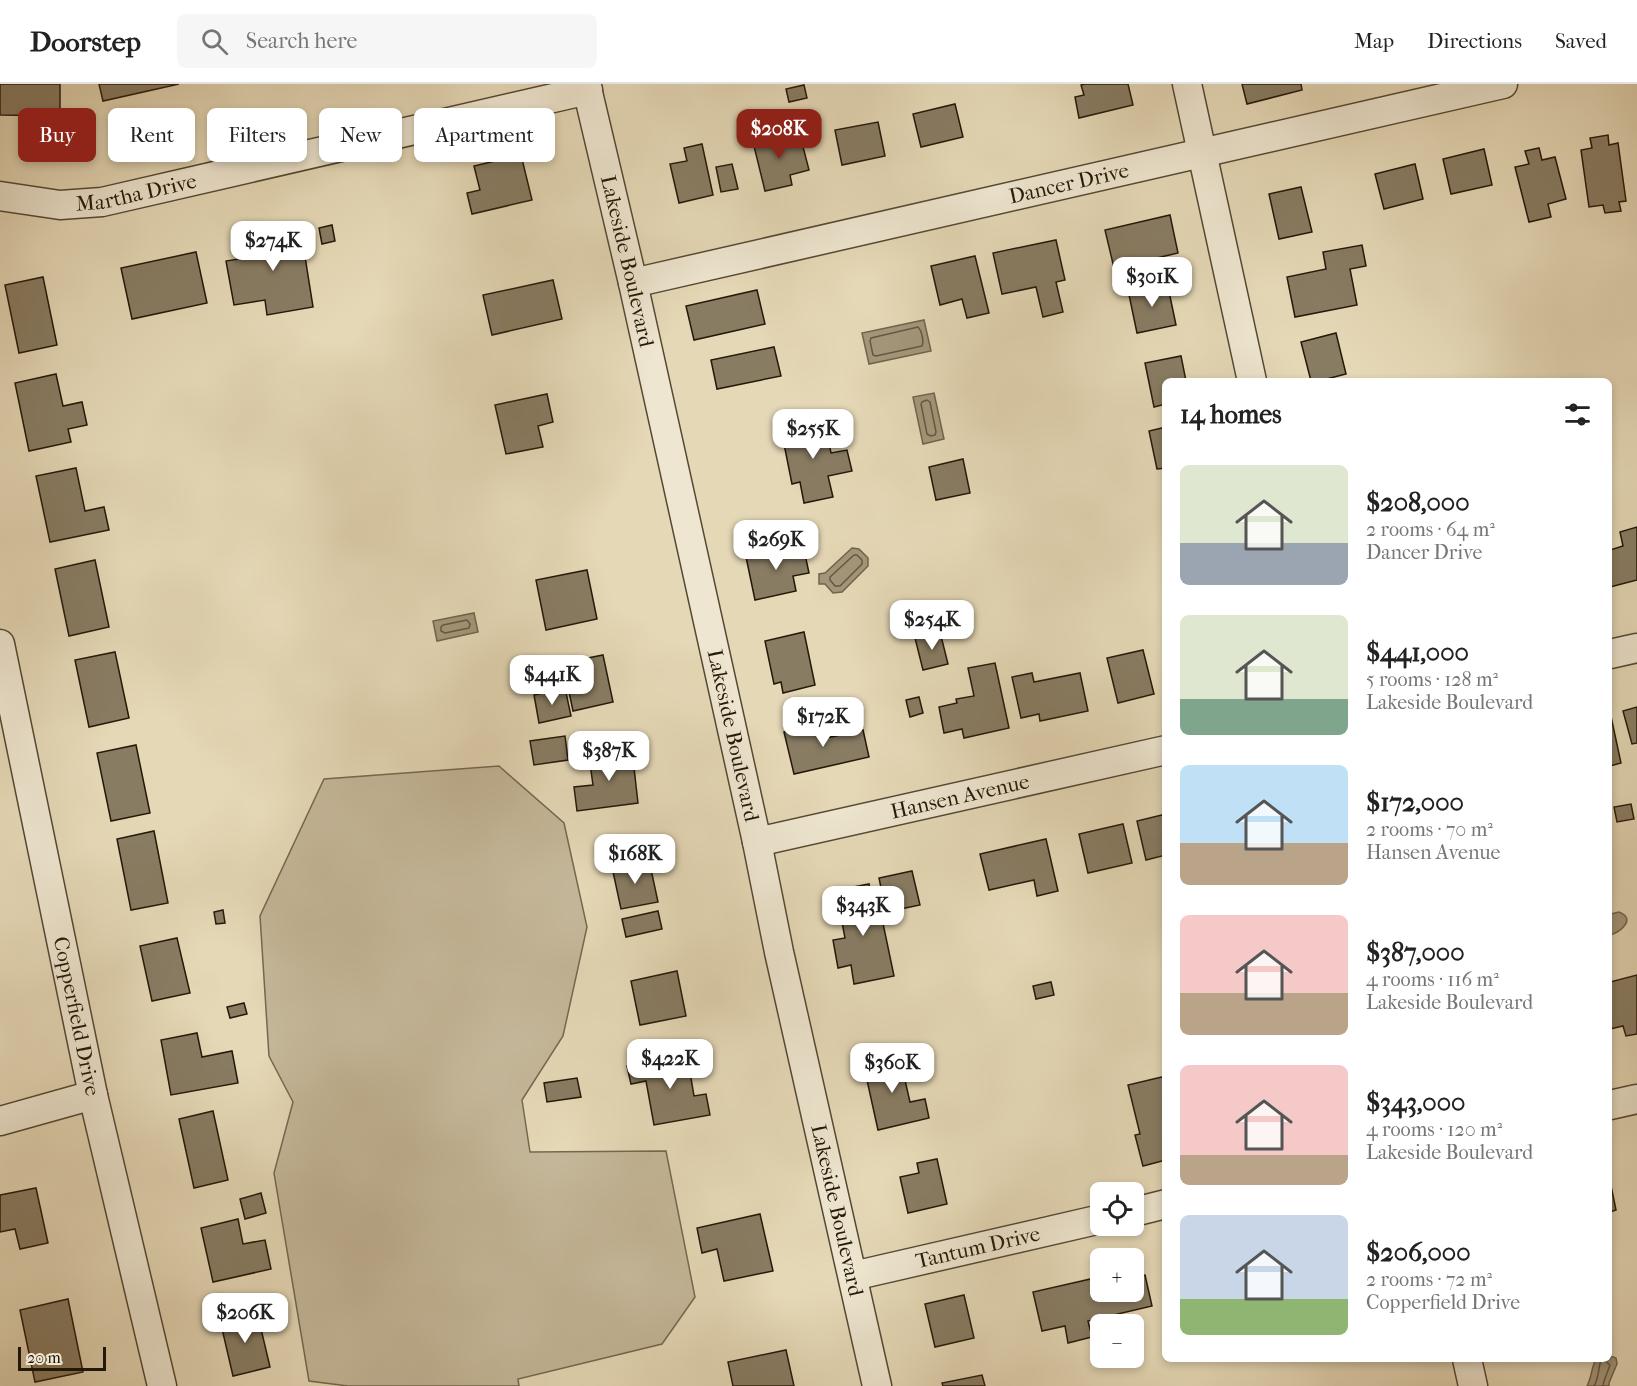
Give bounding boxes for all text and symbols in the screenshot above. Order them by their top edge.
search box [177,14,597,68]
text: Doorstep [30,25,141,58]
icon: search [198,25,231,58]
text: Search here [246,28,357,54]
text: Map [1354,29,1394,53]
text: Directions [1427,29,1522,53]
text: Saved [1555,29,1607,53]
chip: Buy [18,108,96,162]
chip: Rent [108,108,195,162]
chip: Filters [207,108,307,162]
chip: New [319,108,402,162]
chip: Apartment [414,108,555,162]
pin: $208K [737,109,821,160]
text: $208K [751,117,807,140]
street label: Dancer Drive [1006,158,1131,209]
street label: Martha Drive [75,169,199,216]
street label: Lakeside Boulevard [596,173,659,350]
pin: $274K [231,221,315,272]
text: $274K [245,229,301,252]
pin: $301K [1110,257,1194,308]
text: $301K [1126,265,1178,288]
icon: filters [1561,398,1594,431]
text: 14 homes [1180,399,1282,430]
pin: $255K [771,409,855,460]
text: $255K [786,417,840,440]
text: $208,000 [1366,487,1470,518]
icon: home [1228,489,1300,561]
text: 2 rooms · 64 m² [1366,518,1495,541]
pin: $269K [734,520,818,571]
text: $269K [747,528,805,551]
text: Dancer Drive [1366,541,1482,564]
pin: $254K [890,600,974,651]
text: $254K [904,608,960,631]
text: $441,000 [1366,637,1469,668]
icon: home [1228,639,1300,711]
street label: Lakeside Boulevard [703,647,764,824]
pin: $441K [510,655,594,706]
text: $441K [524,663,580,686]
text: 5 rooms · 128 m² [1366,668,1498,691]
text: Lakeside Boulevard [1366,691,1533,714]
pin: $172K [781,697,865,748]
text: $172K [797,705,849,728]
pin: $387K [567,731,651,782]
text: $387K [582,739,636,762]
street label: Hansen Avenue [888,769,1031,824]
text: $172,000 [1366,787,1464,818]
icon: home [1228,789,1300,861]
text: 2 rooms · 70 m² [1366,818,1493,841]
pin: $168K [593,834,677,885]
text: Hansen Avenue [1366,841,1500,864]
text: $168K [608,842,662,865]
pin: $343K [821,886,905,937]
text: $343K [836,894,890,917]
street label: Copperfield Drive [49,934,105,1098]
text: $387,000 [1366,937,1465,968]
icon: home [1228,939,1300,1011]
text: 4 rooms · 116 m² [1366,968,1499,991]
text: Lakeside Boulevard [1366,991,1533,1014]
pin: $422K [628,1039,712,1090]
pin: $360K [850,1043,934,1094]
text: $422K [641,1047,699,1070]
text: $360K [864,1051,920,1074]
text: $343,000 [1366,1087,1465,1118]
icon: home [1228,1089,1300,1161]
text: 4 rooms · 120 m² [1366,1118,1502,1141]
street label: Lakeside Boulevard [806,1122,868,1299]
text: Lakeside Boulevard [1366,1141,1533,1164]
map controls [1090,1182,1144,1368]
button: locate [1090,1182,1144,1236]
street label: Tantum Drive [913,1221,1042,1273]
text: $206,000 [1366,1237,1471,1268]
icon: home [1228,1239,1300,1311]
button: + [1090,1248,1144,1302]
text: 2 rooms · 72 m² [1366,1268,1492,1291]
text: Copperfield Drive [1366,1291,1520,1314]
pin: $206K [203,1293,287,1344]
text: $206K [216,1301,274,1324]
button: − [1090,1314,1144,1368]
scale bar [18,1344,106,1372]
text: 20 m [27,1348,61,1367]

